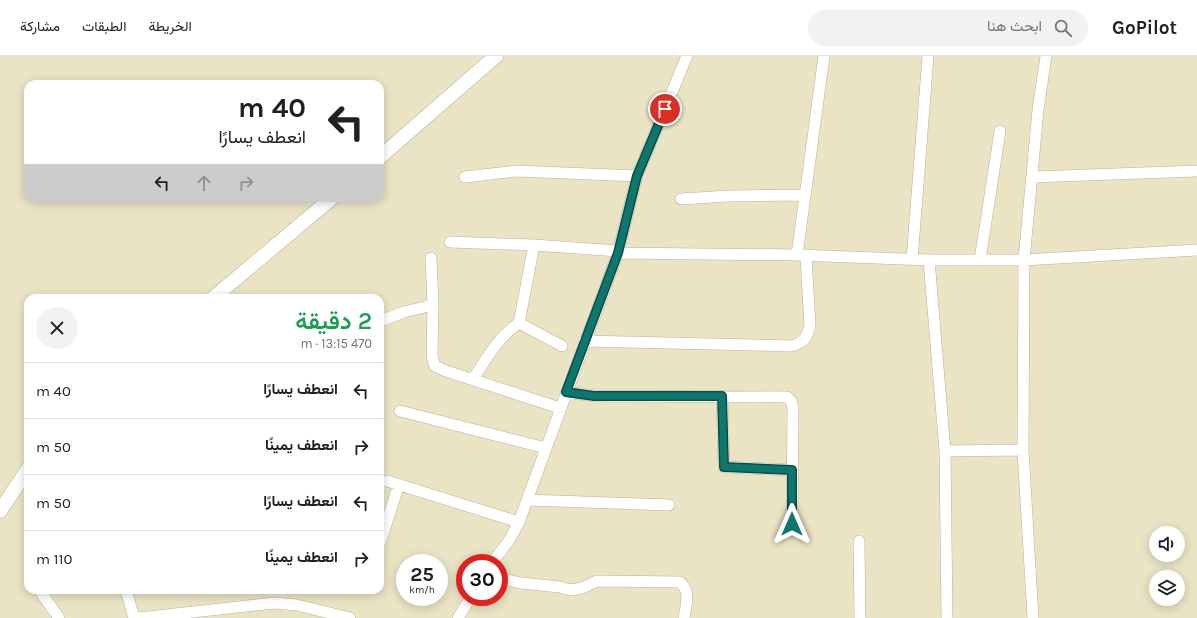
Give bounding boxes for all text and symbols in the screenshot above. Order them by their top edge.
search box [808,10,1088,46]
text: ابحث هنا [987,17,1042,35]
icon: search [1052,17,1074,39]
text: GoPilot [1112,17,1177,39]
text: مشاركة [20,18,60,35]
text: الطبقات [82,18,126,35]
text: الخريطة [148,18,192,35]
text: 40 m [238,91,306,124]
pin [648,92,682,126]
icon: left [320,96,372,148]
icon: arrive [654,98,676,120]
text: انعطف يسارًا [219,126,306,148]
icon: left [151,172,173,194]
icon: ahead [193,172,215,194]
icon: right [235,172,257,194]
button: close [36,307,78,349]
text: 2 دقيقة [295,307,372,335]
text: 470 m · 13:15 [301,336,372,351]
text: انعطف يسارًا [263,380,338,398]
icon: left [350,380,372,402]
text: 40 m [36,382,71,400]
text: انعطف يمينًا [265,436,338,454]
icon: right [350,436,372,458]
text: 50 m [36,438,71,456]
text: انعطف يسارًا [263,492,338,510]
icon: left [350,492,372,514]
text: 50 m [36,494,71,512]
position arrow [771,503,813,545]
map controls [1149,526,1185,606]
button: sound [1149,526,1185,562]
text: انعطف يمينًا [265,548,338,566]
icon: right [350,548,372,570]
text: 110 m [36,550,72,568]
speed limit sign: 30 [456,554,508,606]
text: 25 [410,563,434,586]
button: layers [1149,570,1185,606]
text: km/h [409,584,435,596]

